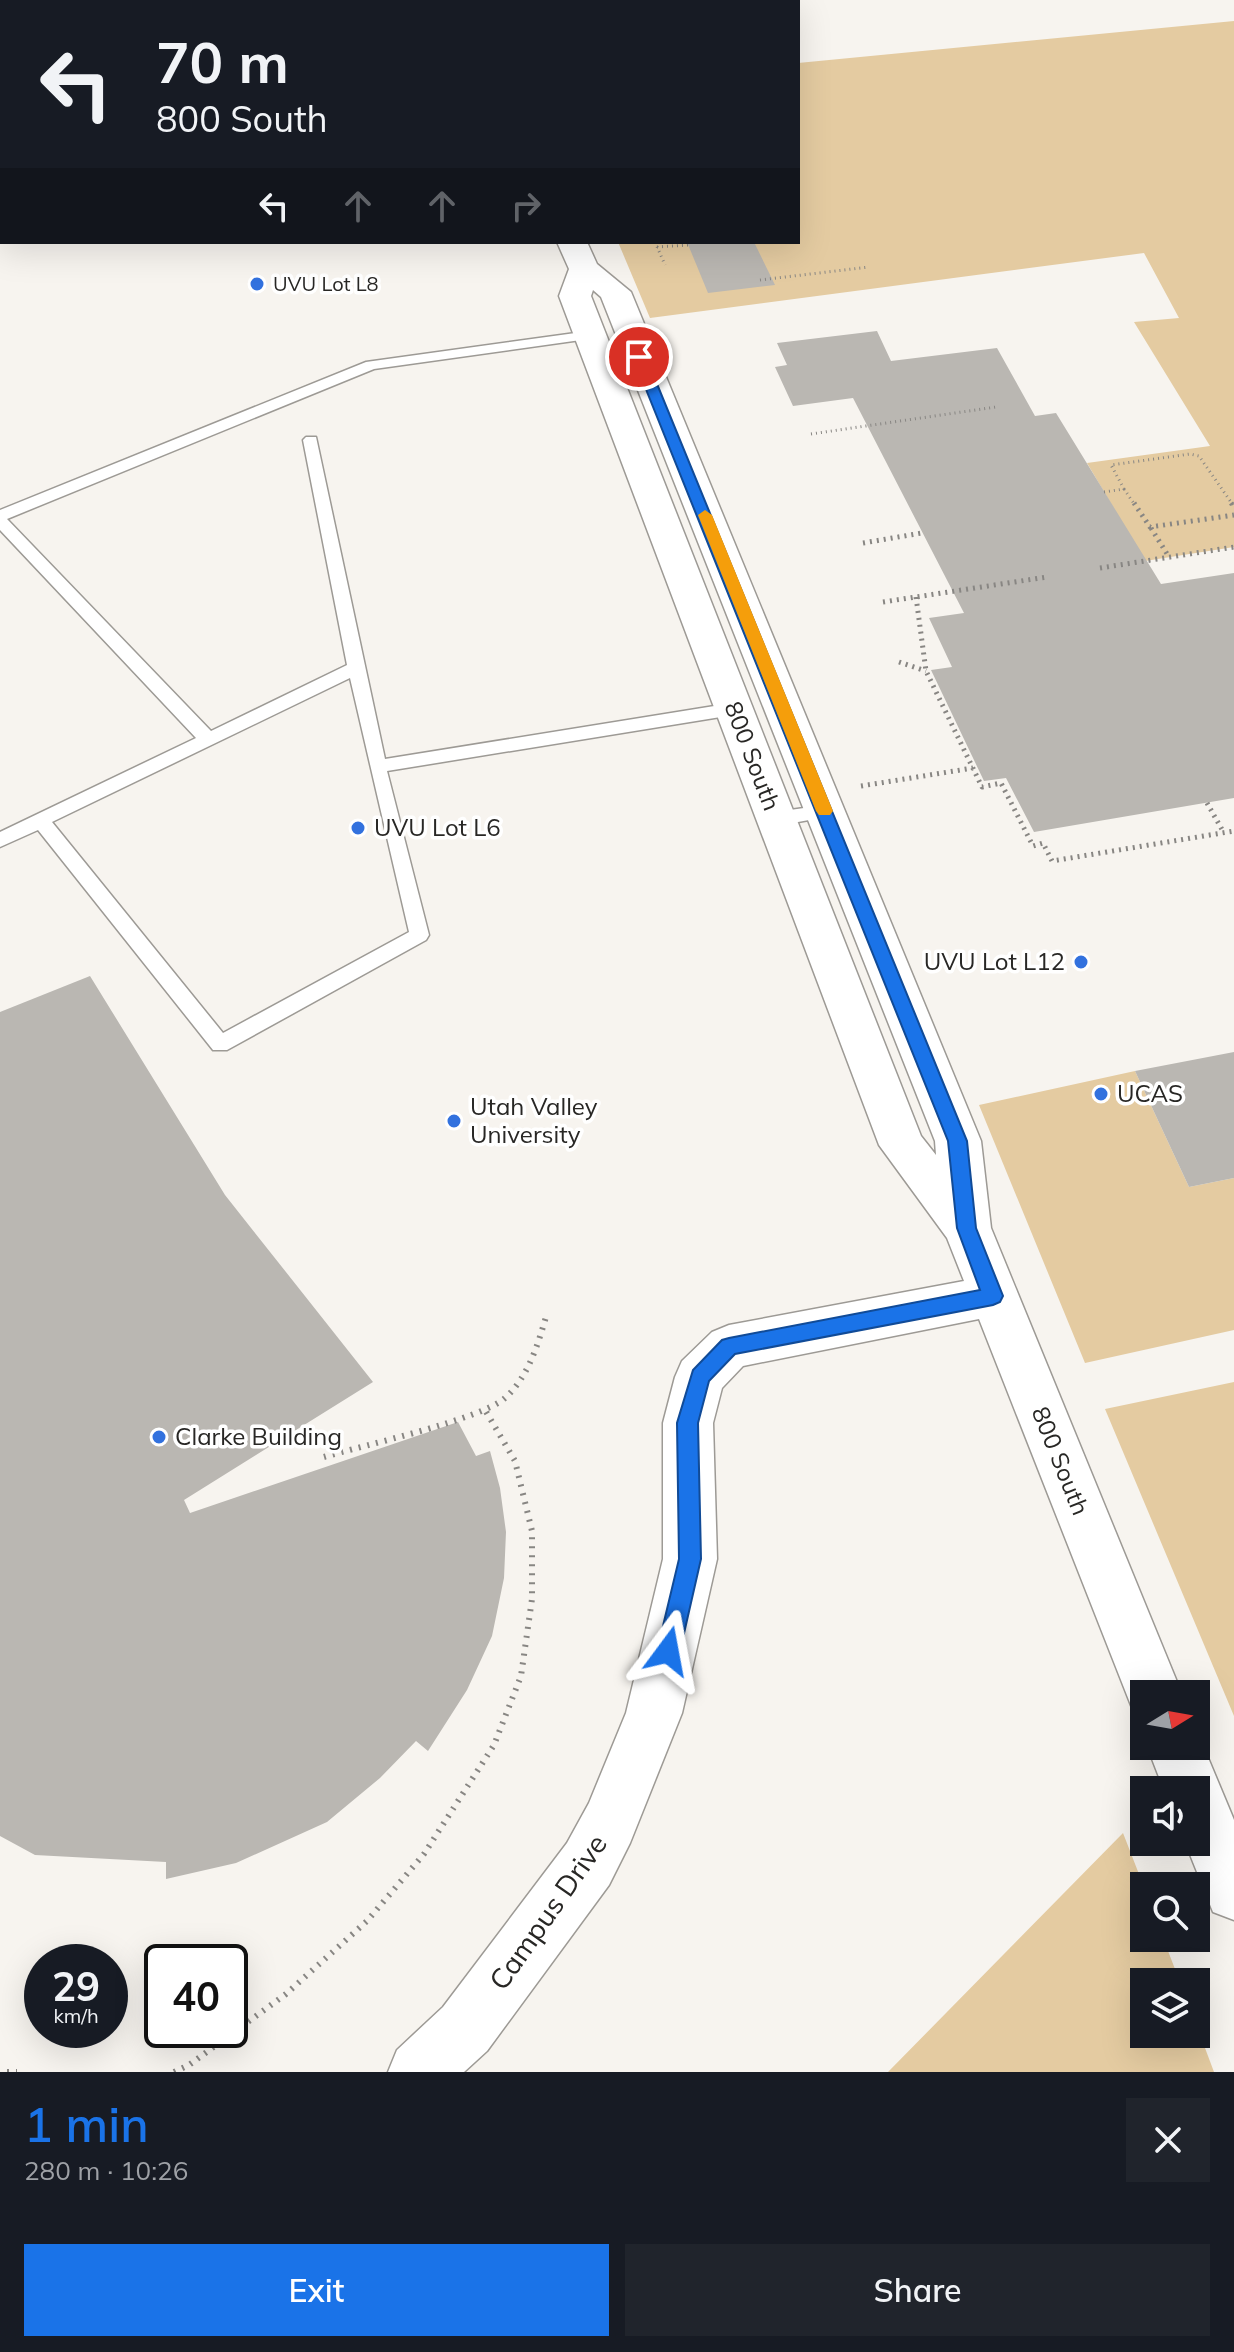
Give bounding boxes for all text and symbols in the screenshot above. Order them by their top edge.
text: 70 m [156,27,289,97]
icon: left [24,32,128,136]
text: 800 South [156,96,328,141]
icon: left [252,184,296,228]
icon: ahead [336,184,380,228]
icon: ahead [420,184,464,228]
icon: right [504,184,548,228]
place label: UVU Lot L8 [273,271,379,296]
marker: UVU Lot L8 [248,275,266,293]
pin [605,323,673,391]
icon: arrive [617,335,661,379]
street label: 800 South [718,697,787,814]
place label: UVU Lot L6 [374,812,501,842]
marker: UVU Lot L6 [349,819,367,837]
place label: UVU Lot L12 [924,946,1065,976]
marker: UVU Lot L12 [1072,953,1090,971]
place label: UCAS [1117,1078,1183,1108]
marker: UCAS [1092,1085,1110,1103]
place label: Utah Valley University [470,1091,598,1149]
marker: Utah Valley University [445,1112,463,1130]
street label: 800 South [1026,1402,1096,1519]
place label: Clarke Building [175,1421,342,1451]
marker: Clarke Building [150,1428,168,1446]
position arrow [626,1609,710,1693]
north arrow [1130,1680,1210,1760]
map controls [1130,1680,1210,2048]
button: sound [1130,1776,1210,1856]
street label: Campus Drive [481,1827,614,1996]
button: search [1130,1872,1210,1952]
speed limit sign: 40 [144,1944,248,2048]
text: 29 [52,1961,100,2011]
button: layers [1130,1968,1210,2048]
text: km/h [53,2003,99,2028]
text: 1 min [24,2094,149,2154]
button: close [1126,2098,1210,2182]
text: 280 m · 10:26 [24,2154,188,2187]
button: Exit [24,2244,609,2336]
button: Share [625,2244,1210,2336]

